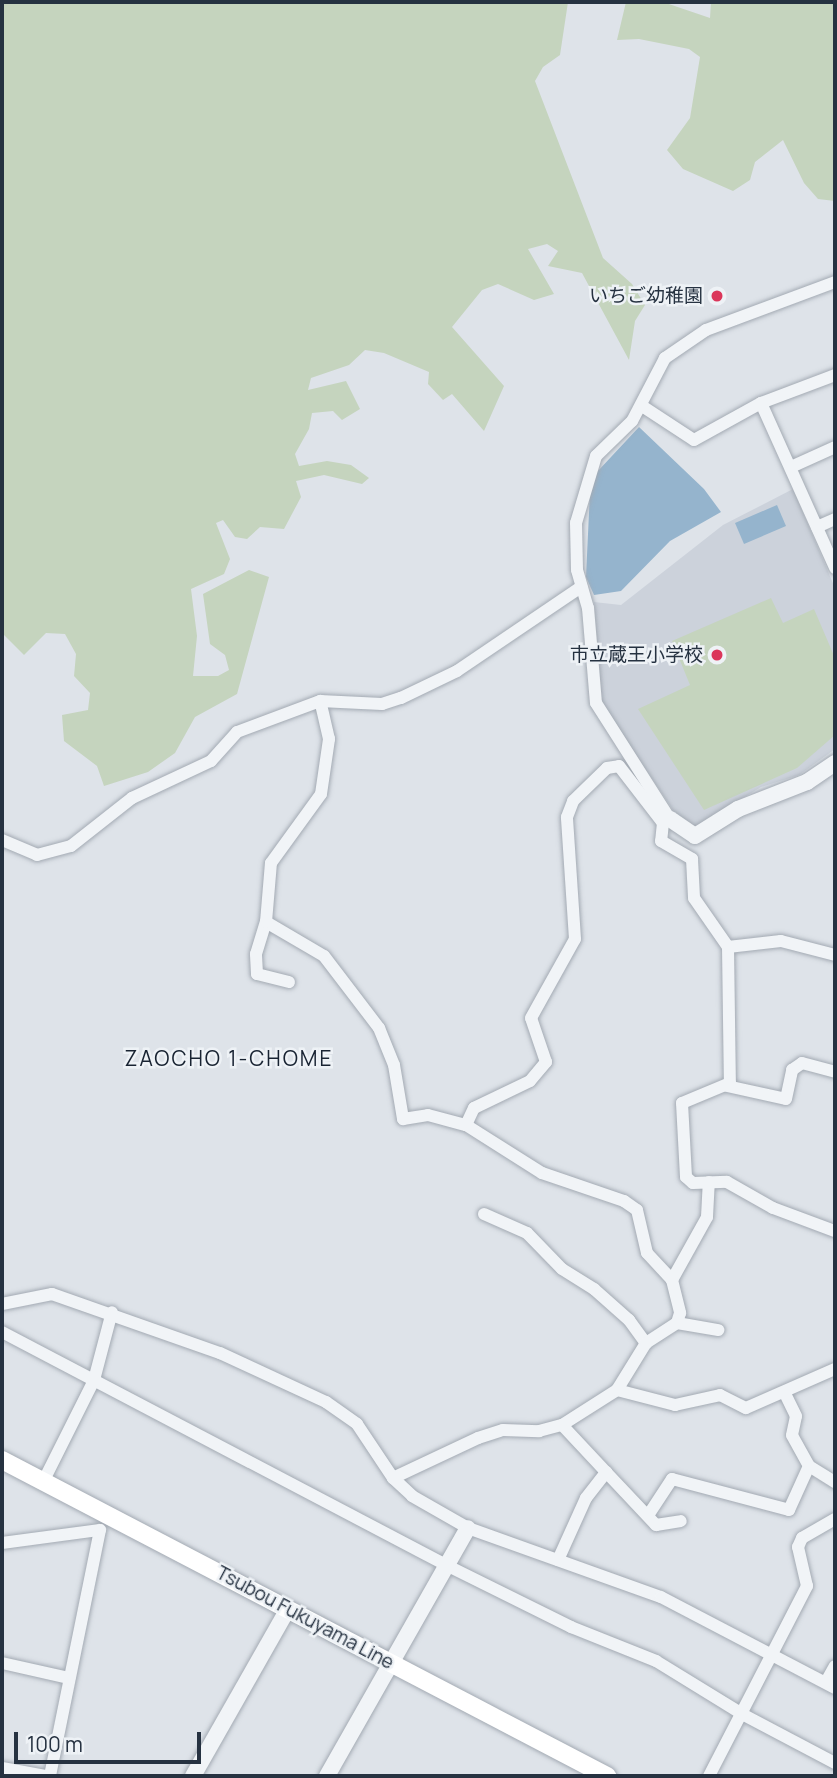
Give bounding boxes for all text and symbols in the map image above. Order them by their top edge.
place label: いちご幼稚園 [589,285,703,307]
marker: いちご幼稚園 [709,288,725,304]
place label: 市立蔵王小学校 [570,644,703,666]
marker: 市立蔵王小学校 [709,647,725,663]
district label: ZAOCHO 1-CHOME [126,1045,332,1071]
street label: Tsubou Fukuyama Line [212,1562,398,1674]
scale bar [18,1718,205,1762]
text: 100 m [27,1730,83,1758]

